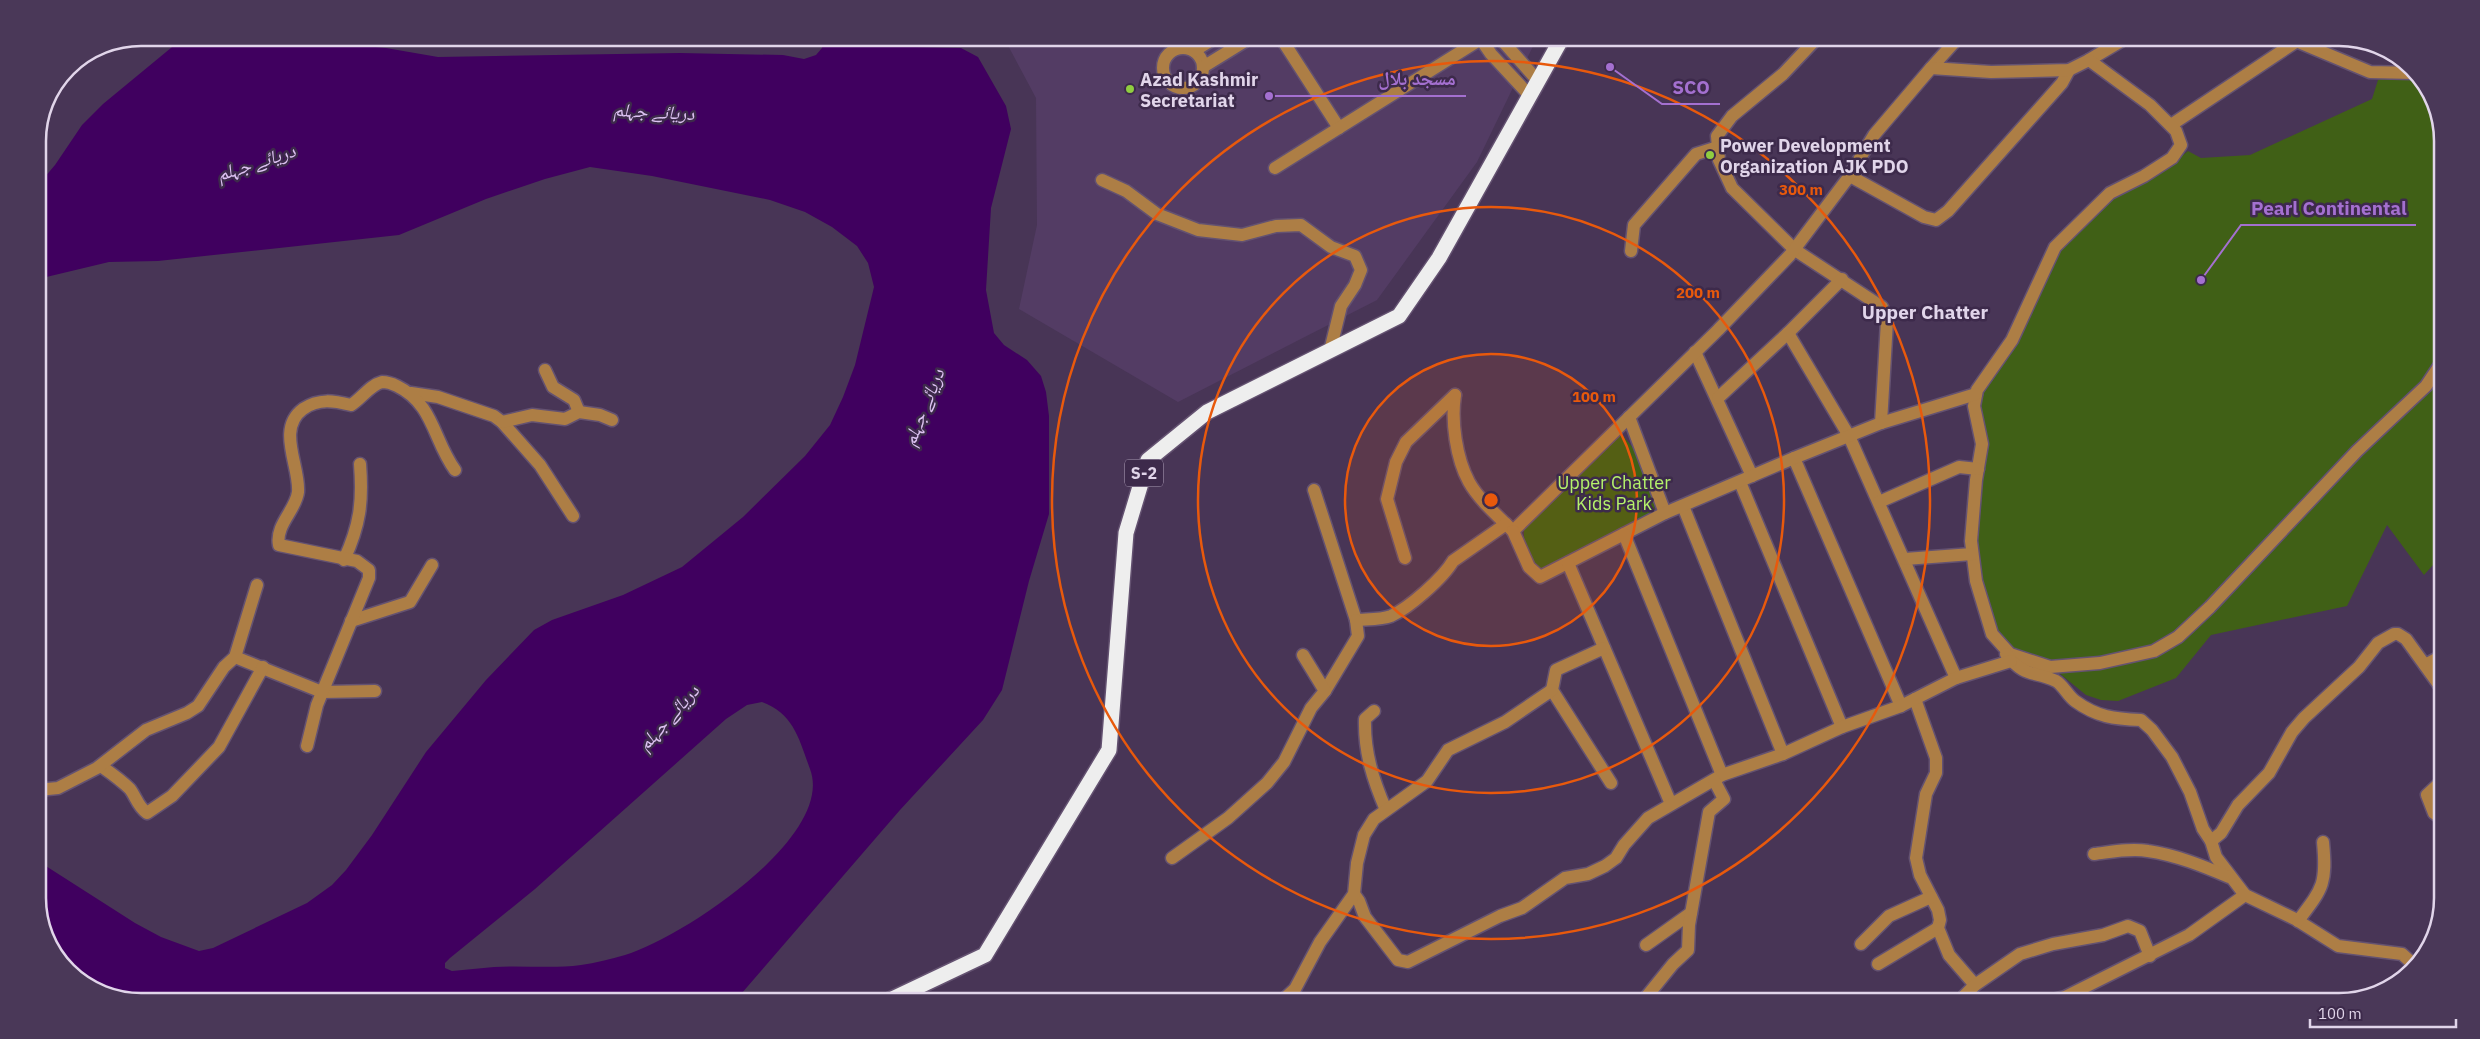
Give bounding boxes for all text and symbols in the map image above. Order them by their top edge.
callout: مسجد بلال [1369,62,1466,96]
text: مسجد بلال [1378,66,1456,90]
place label: Azad Kashmir Secretariat [1140,68,1258,112]
callout: SCO [1662,70,1720,104]
text: SCO [1672,75,1710,99]
marker: Azad Kashmir Secretariat [1124,83,1136,95]
water label: دریائے جہلم [613,97,695,126]
place label: Power Development Organization AJK PDO [1720,134,1909,178]
water label: دریائے جہلم [214,138,299,187]
marker: Power Development Organization AJK PDO [1704,149,1716,161]
text: 300 m [1779,180,1823,199]
callout: Pearl Continental [2241,191,2416,225]
text: Pearl Continental [2251,196,2407,220]
text: 200 m [1676,283,1720,302]
district label: Upper Chatter [1862,300,1988,324]
water label: دریائے جہلم [897,365,950,449]
text: 100 m [1572,387,1616,406]
road number: S-2 [1125,459,1163,486]
park label: Upper Chatter Kids Park [1557,471,1671,515]
centre of rings [1482,491,1500,509]
water label: دریائے جہلم [632,679,705,756]
scale bar [2310,996,2456,1028]
text: 100 m [2318,1004,2362,1023]

